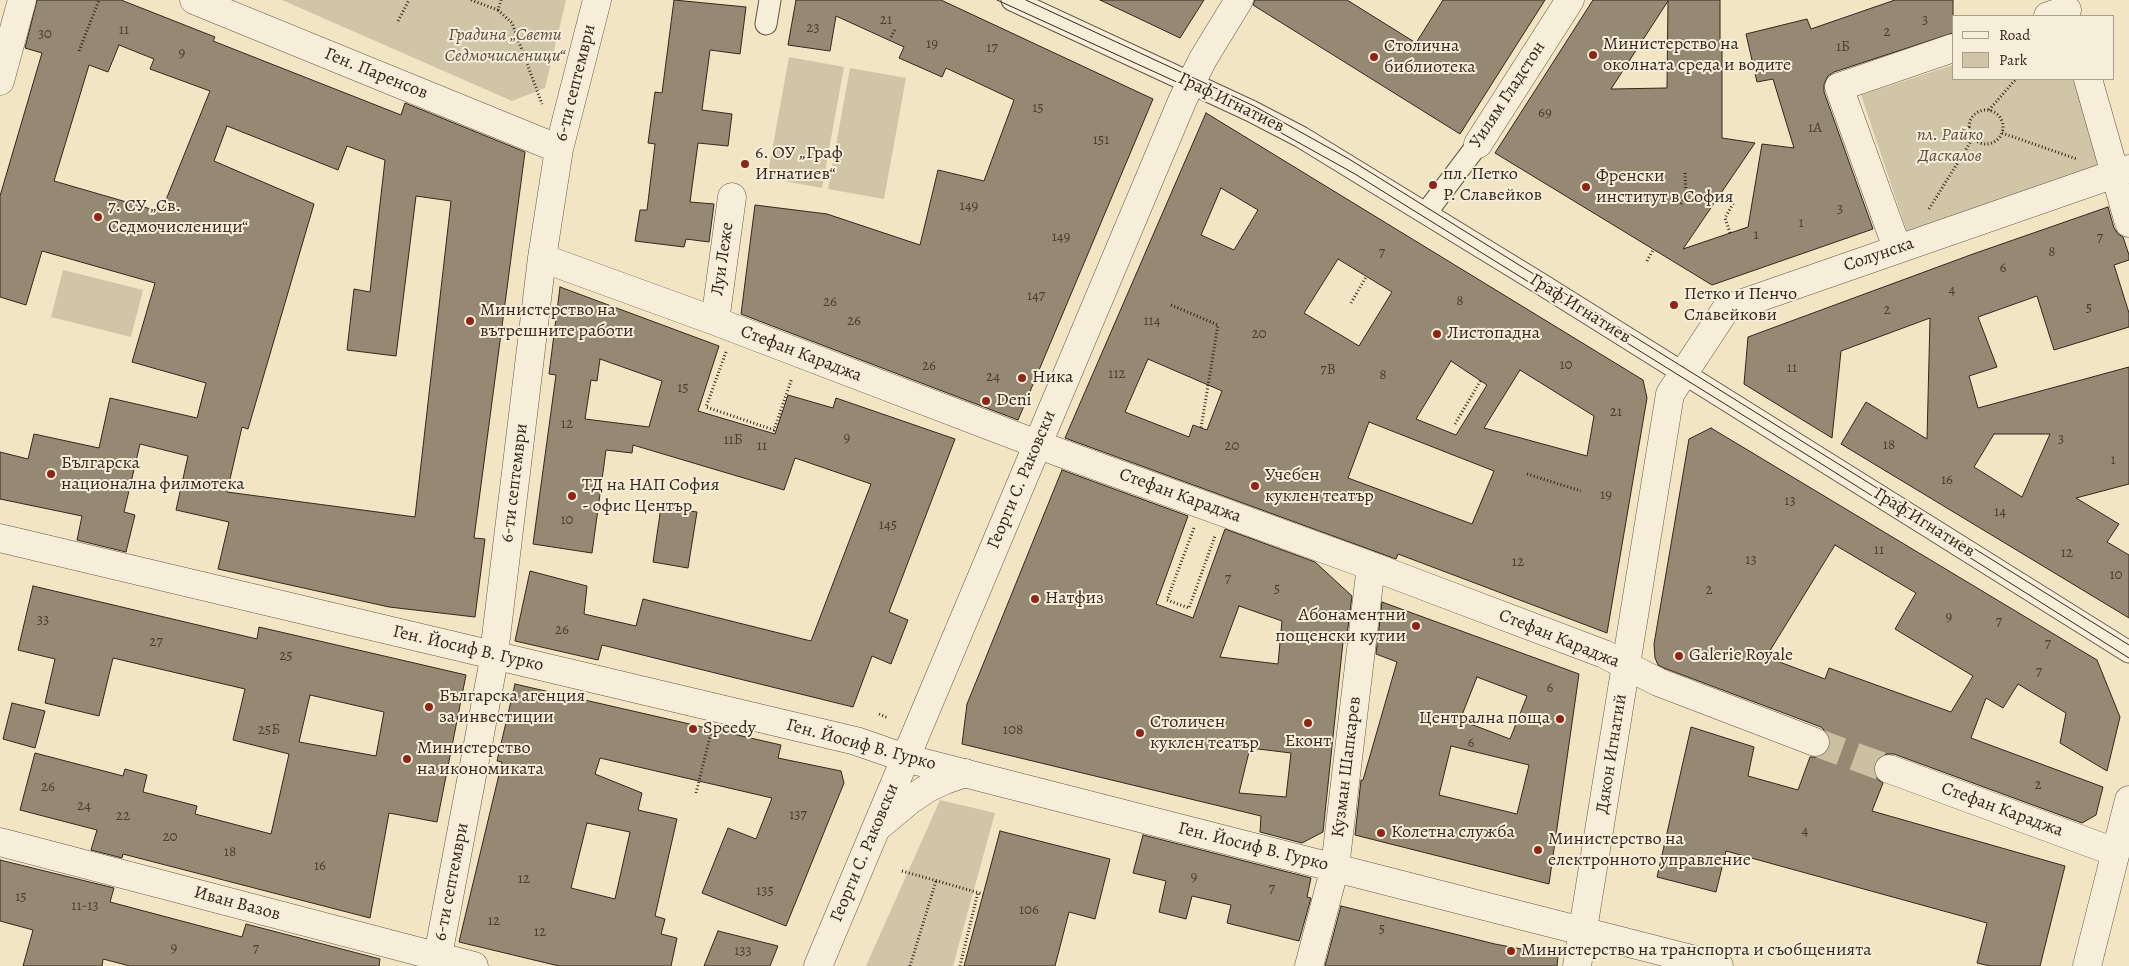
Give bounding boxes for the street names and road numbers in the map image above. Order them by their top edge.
street label: 6-ти септември [551,22,601,144]
street label: Уилям Гладстон [1465,38,1551,152]
street label: Ген. Паренсов [321,43,431,105]
street label: Граф Игнатиев [1174,68,1288,138]
street label: Луи Леже [707,221,739,297]
street label: Солунска [1841,233,1917,277]
street label: Граф Игнатиев [1525,269,1635,349]
street label: Стефан Караджа [737,321,865,387]
street label: Георги С. Раковски [983,407,1061,553]
street label: 6-ти септември [497,422,533,544]
street label: Стефан Караджа [1116,464,1244,528]
street label: Граф Игнатиев [1869,483,1979,563]
street label: Стефан Караджа [1495,605,1623,673]
street label: Ген. Йосиф В. Гурко [390,621,546,677]
street label: Дякон Игнатий [1592,693,1632,815]
street label: Кузман Шапкарев [1328,695,1366,839]
street label: Ген. Йосиф В. Гурко [784,715,938,775]
street label: Стефан Караджа [1938,778,2066,842]
street label: Георги С. Раковски [826,780,904,926]
street label: Ген. Йосиф В. Гурко [1176,818,1330,876]
street label: 6-ти септември [430,821,474,943]
street label: Иван Вазов [191,882,283,926]

